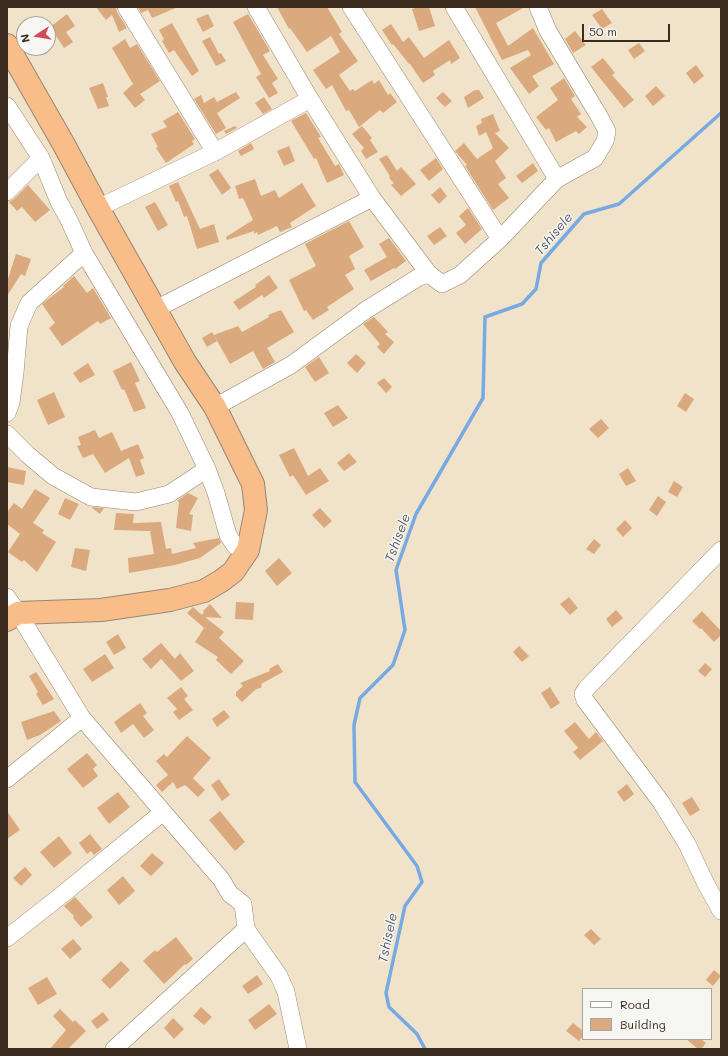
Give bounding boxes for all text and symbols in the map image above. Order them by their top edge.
north arrow [16,16,56,56]
scale bar [584,16,672,42]
text: 50 m [589,23,617,39]
text: N [17,33,33,44]
water label: Tshisele [532,210,576,258]
water label: Tshisele [382,512,414,564]
water label: Tshisele [375,912,401,964]
legend [582,988,712,1040]
text: Road [620,996,650,1012]
text: Building [620,1016,666,1032]

